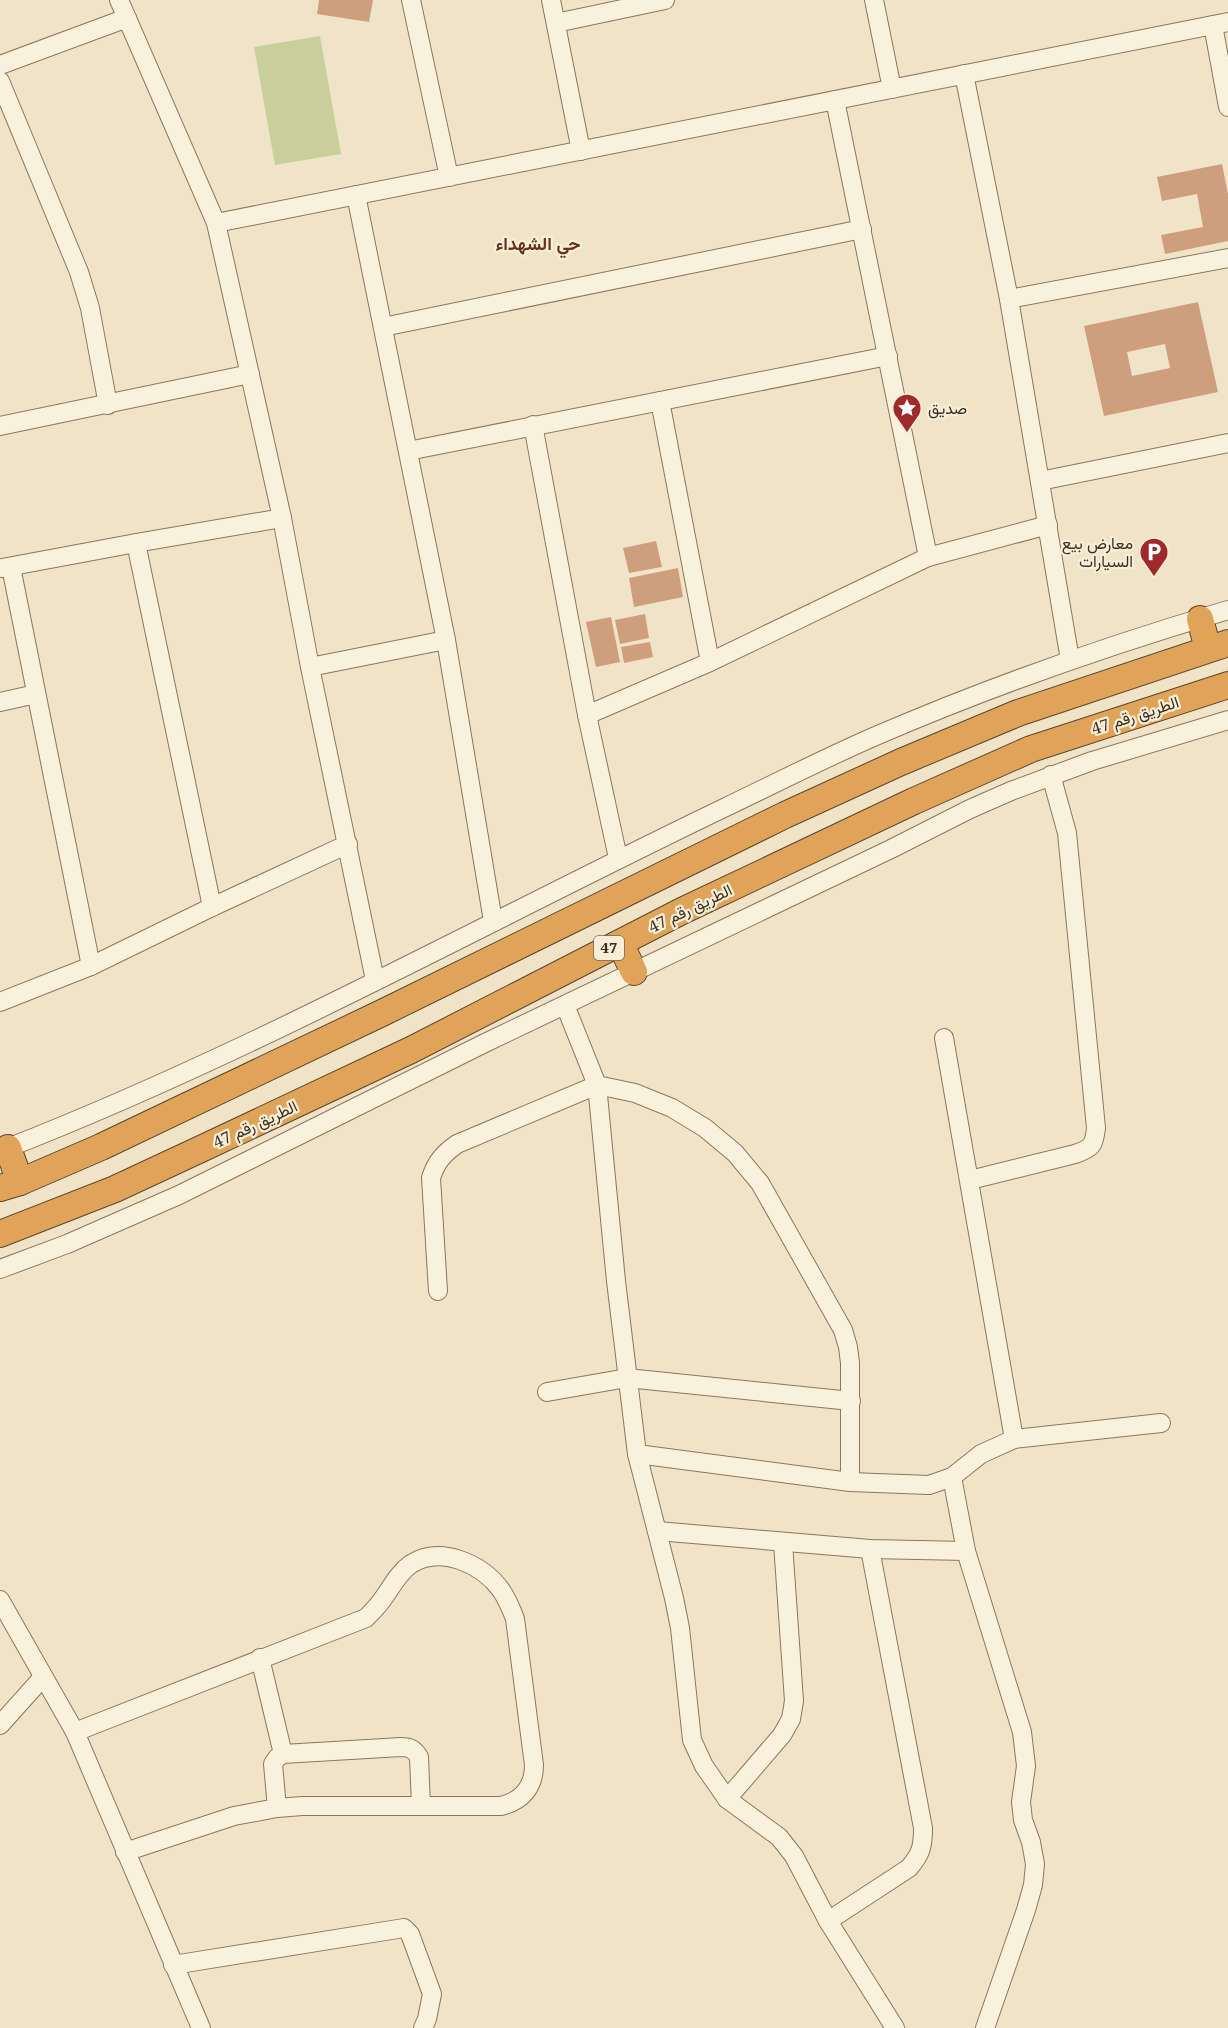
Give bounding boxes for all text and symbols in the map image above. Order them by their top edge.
district label: حي الشهداء [495,231,581,259]
place icon: صديق [891,392,923,434]
place label: صديق [928,397,967,419]
place label: معارض بيع السيارات [1062,532,1133,572]
parking icon: معارض بيع السيارات [1138,536,1170,578]
street label: الطريق رقم 47 [1088,691,1182,739]
street label: الطريق رقم 47 [644,878,736,938]
road number: 47 [594,936,624,960]
street label: الطريق رقم 47 [209,1095,301,1153]

